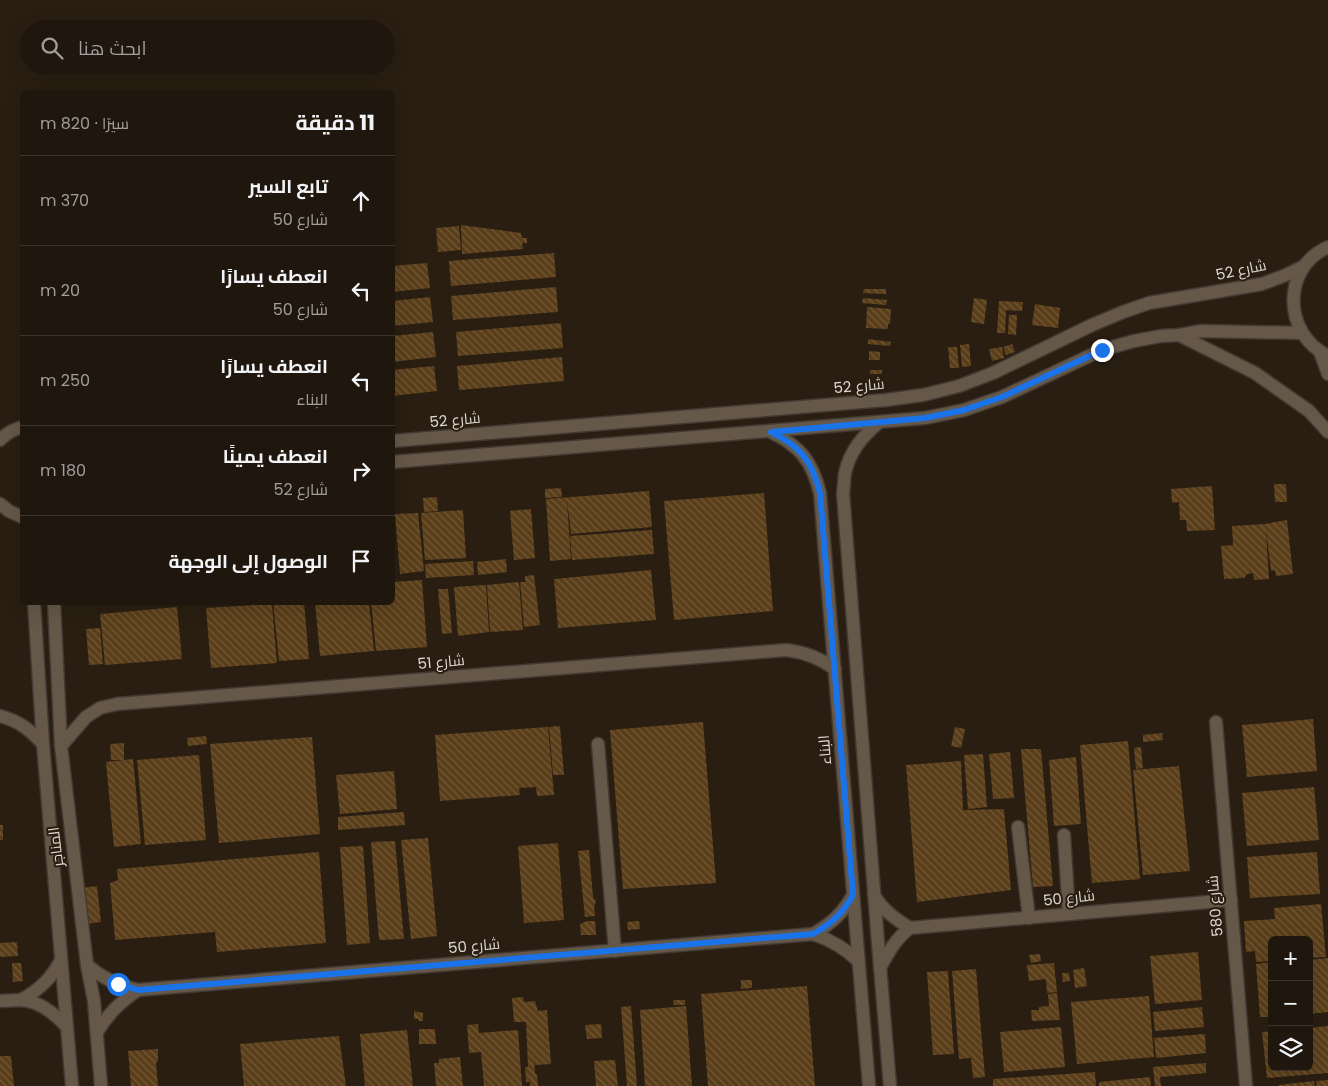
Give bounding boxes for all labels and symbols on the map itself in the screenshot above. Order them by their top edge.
street label: شارع 52 [1214,254,1268,286]
route end [1091,339,1114,362]
street label: شارع 52 [833,373,885,399]
street label: شارع 52 [429,407,481,433]
street label: شارع 51 [416,649,466,675]
street label: البناء [813,734,836,766]
street label: المناجر [43,826,68,869]
street label: شارع 580 [1201,874,1229,938]
street label: شارع 50 [1042,884,1096,912]
street label: شارع 50 [447,933,501,959]
route start [107,973,130,996]

